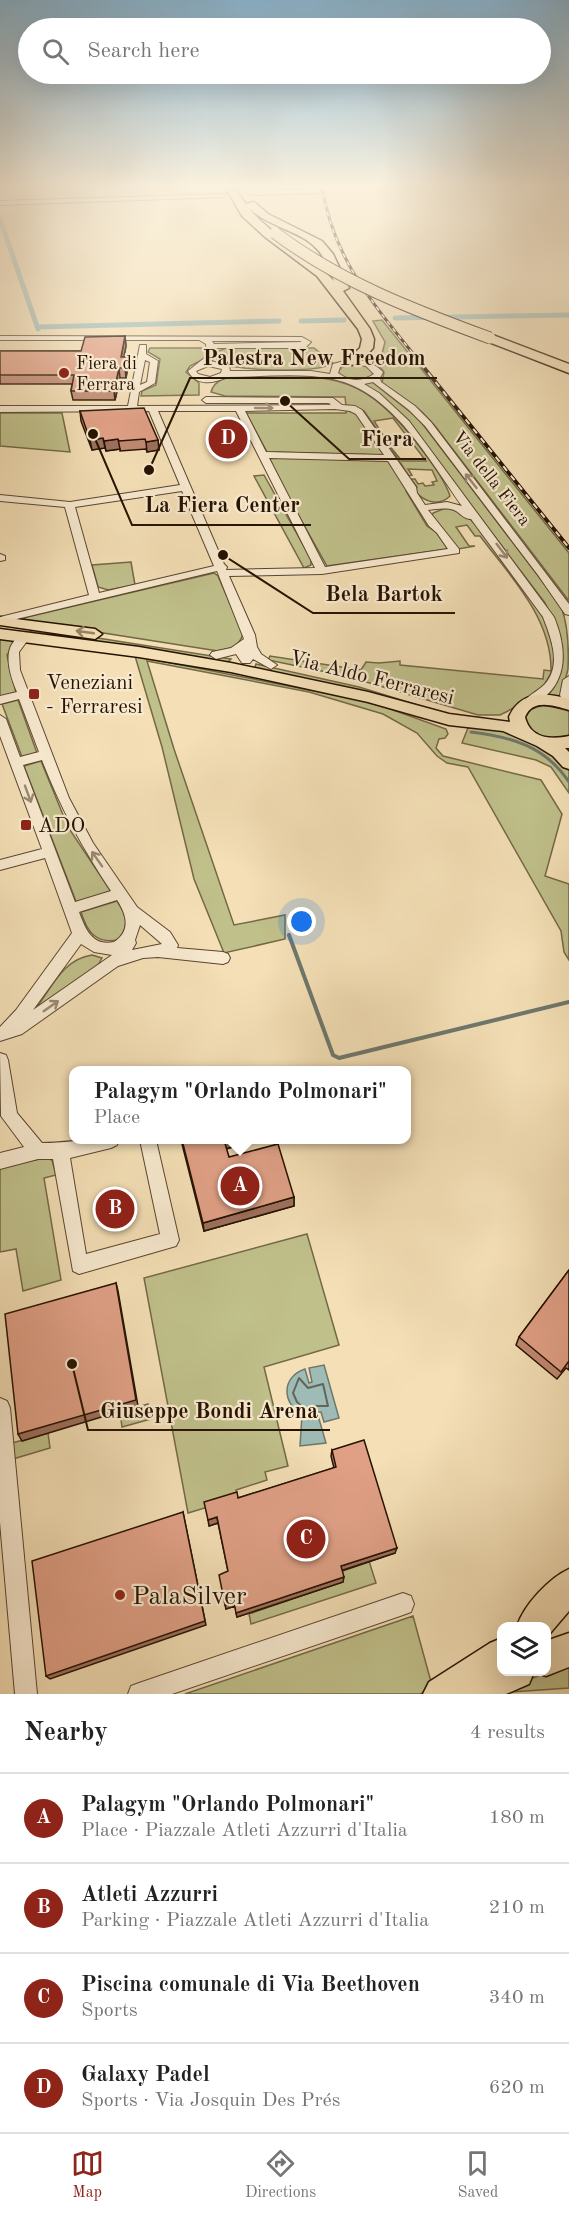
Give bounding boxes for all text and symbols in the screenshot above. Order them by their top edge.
search box [18,18,551,84]
icon: search [39,35,72,68]
text: Search here [87,40,200,62]
callout: Palestra New Freedom [190,338,437,378]
text: Palestra New Freedom [202,348,426,370]
place label: Fiera di Ferrara [76,355,137,394]
marker: Fiera di Ferrara [57,366,71,380]
one-way arrow [254,402,274,414]
pin: D [208,416,248,462]
callout: Fiera [349,419,426,459]
street label: Via della Fiera [449,428,534,529]
text: Fiera [361,429,413,451]
one-way arrow [465,473,478,489]
callout: La Fiera Center [132,485,311,525]
text: La Fiera Center [144,495,300,517]
one-way arrow [496,543,508,559]
callout: Bela Bartok [313,573,455,613]
text: Bela Bartok [325,584,443,606]
one-way arrow [75,627,95,638]
street label: Via Aldo Ferraresi [287,648,456,709]
place label: Veneziani - Ferraresi [46,673,143,718]
marker: Veneziani - Ferraresi [27,687,41,701]
one-way arrow [23,784,34,802]
place label: ADO [38,816,85,837]
marker: ADO [19,818,33,832]
one-way arrow [91,852,103,868]
your location [287,907,316,936]
one-way arrow [42,1000,59,1012]
popup [69,1066,411,1144]
text: Palagym "Orlando Polmonari" [93,1081,387,1103]
text: Place [93,1108,140,1128]
pin: A [220,1164,260,1208]
pin: B [96,1186,134,1232]
callout: Giuseppe Bondi Arena [88,1390,330,1430]
text: Giuseppe Bondi Arena [100,1401,318,1423]
pin: C [286,1516,326,1562]
place label: PalaSilver [132,1584,247,1610]
marker: PalaSilver [113,1588,127,1602]
map controls [497,1622,551,1676]
button: layers [497,1622,551,1676]
text: Nearby [24,1720,108,1746]
text: 4 results [470,1723,545,1743]
text: Palagym "Orlando Polmonari" [81,1794,374,1816]
text: A [36,1808,51,1828]
text: 180 m [489,1808,545,1828]
text: Place · Piazzale Atleti Azzurri d'Italia [81,1821,408,1841]
text: Atleti Azzurri [81,1884,218,1906]
text: B [36,1898,51,1918]
text: 210 m [489,1898,545,1918]
text: Parking · Piazzale Atleti Azzurri d'Italia [81,1911,429,1931]
text: Piscina comunale di Via Beethoven [81,1974,420,1996]
text: C [37,1988,50,2008]
text: 340 m [489,1988,545,2008]
text: Sports [81,2001,138,2021]
text: Galaxy Padel [81,2064,210,2086]
text: D [36,2078,51,2098]
text: 620 m [489,2078,545,2098]
text: Sports · Via Josquin Des Prés [81,2091,340,2111]
tab: Map [71,2147,104,2203]
tab: Directions [245,2147,316,2203]
tab: Saved [458,2147,498,2203]

